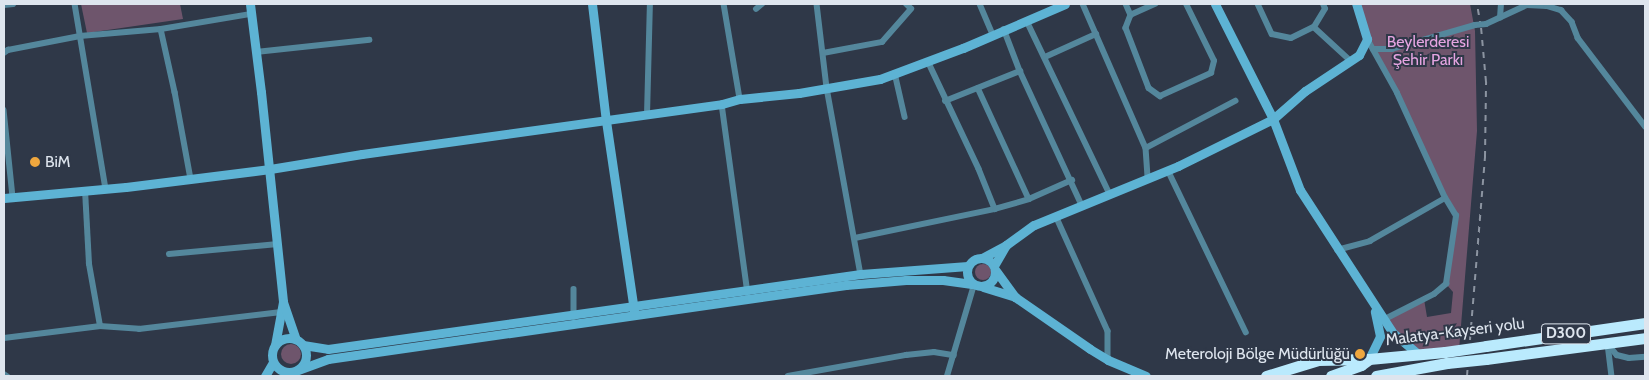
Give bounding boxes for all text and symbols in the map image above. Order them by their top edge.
park label: Beylerderesi Şehir Parkı [1387,32,1469,70]
place label: BiM [45,152,71,172]
marker: BiM [29,156,41,168]
street label: Malatya-Kayseri yolu [1384,314,1526,350]
road number: D300 [1540,322,1592,346]
place label: Meteroloji Bölge Müdürlüğü [1165,344,1350,364]
marker: Meteroloji Bölge Müdürlüğü [1354,348,1366,360]

